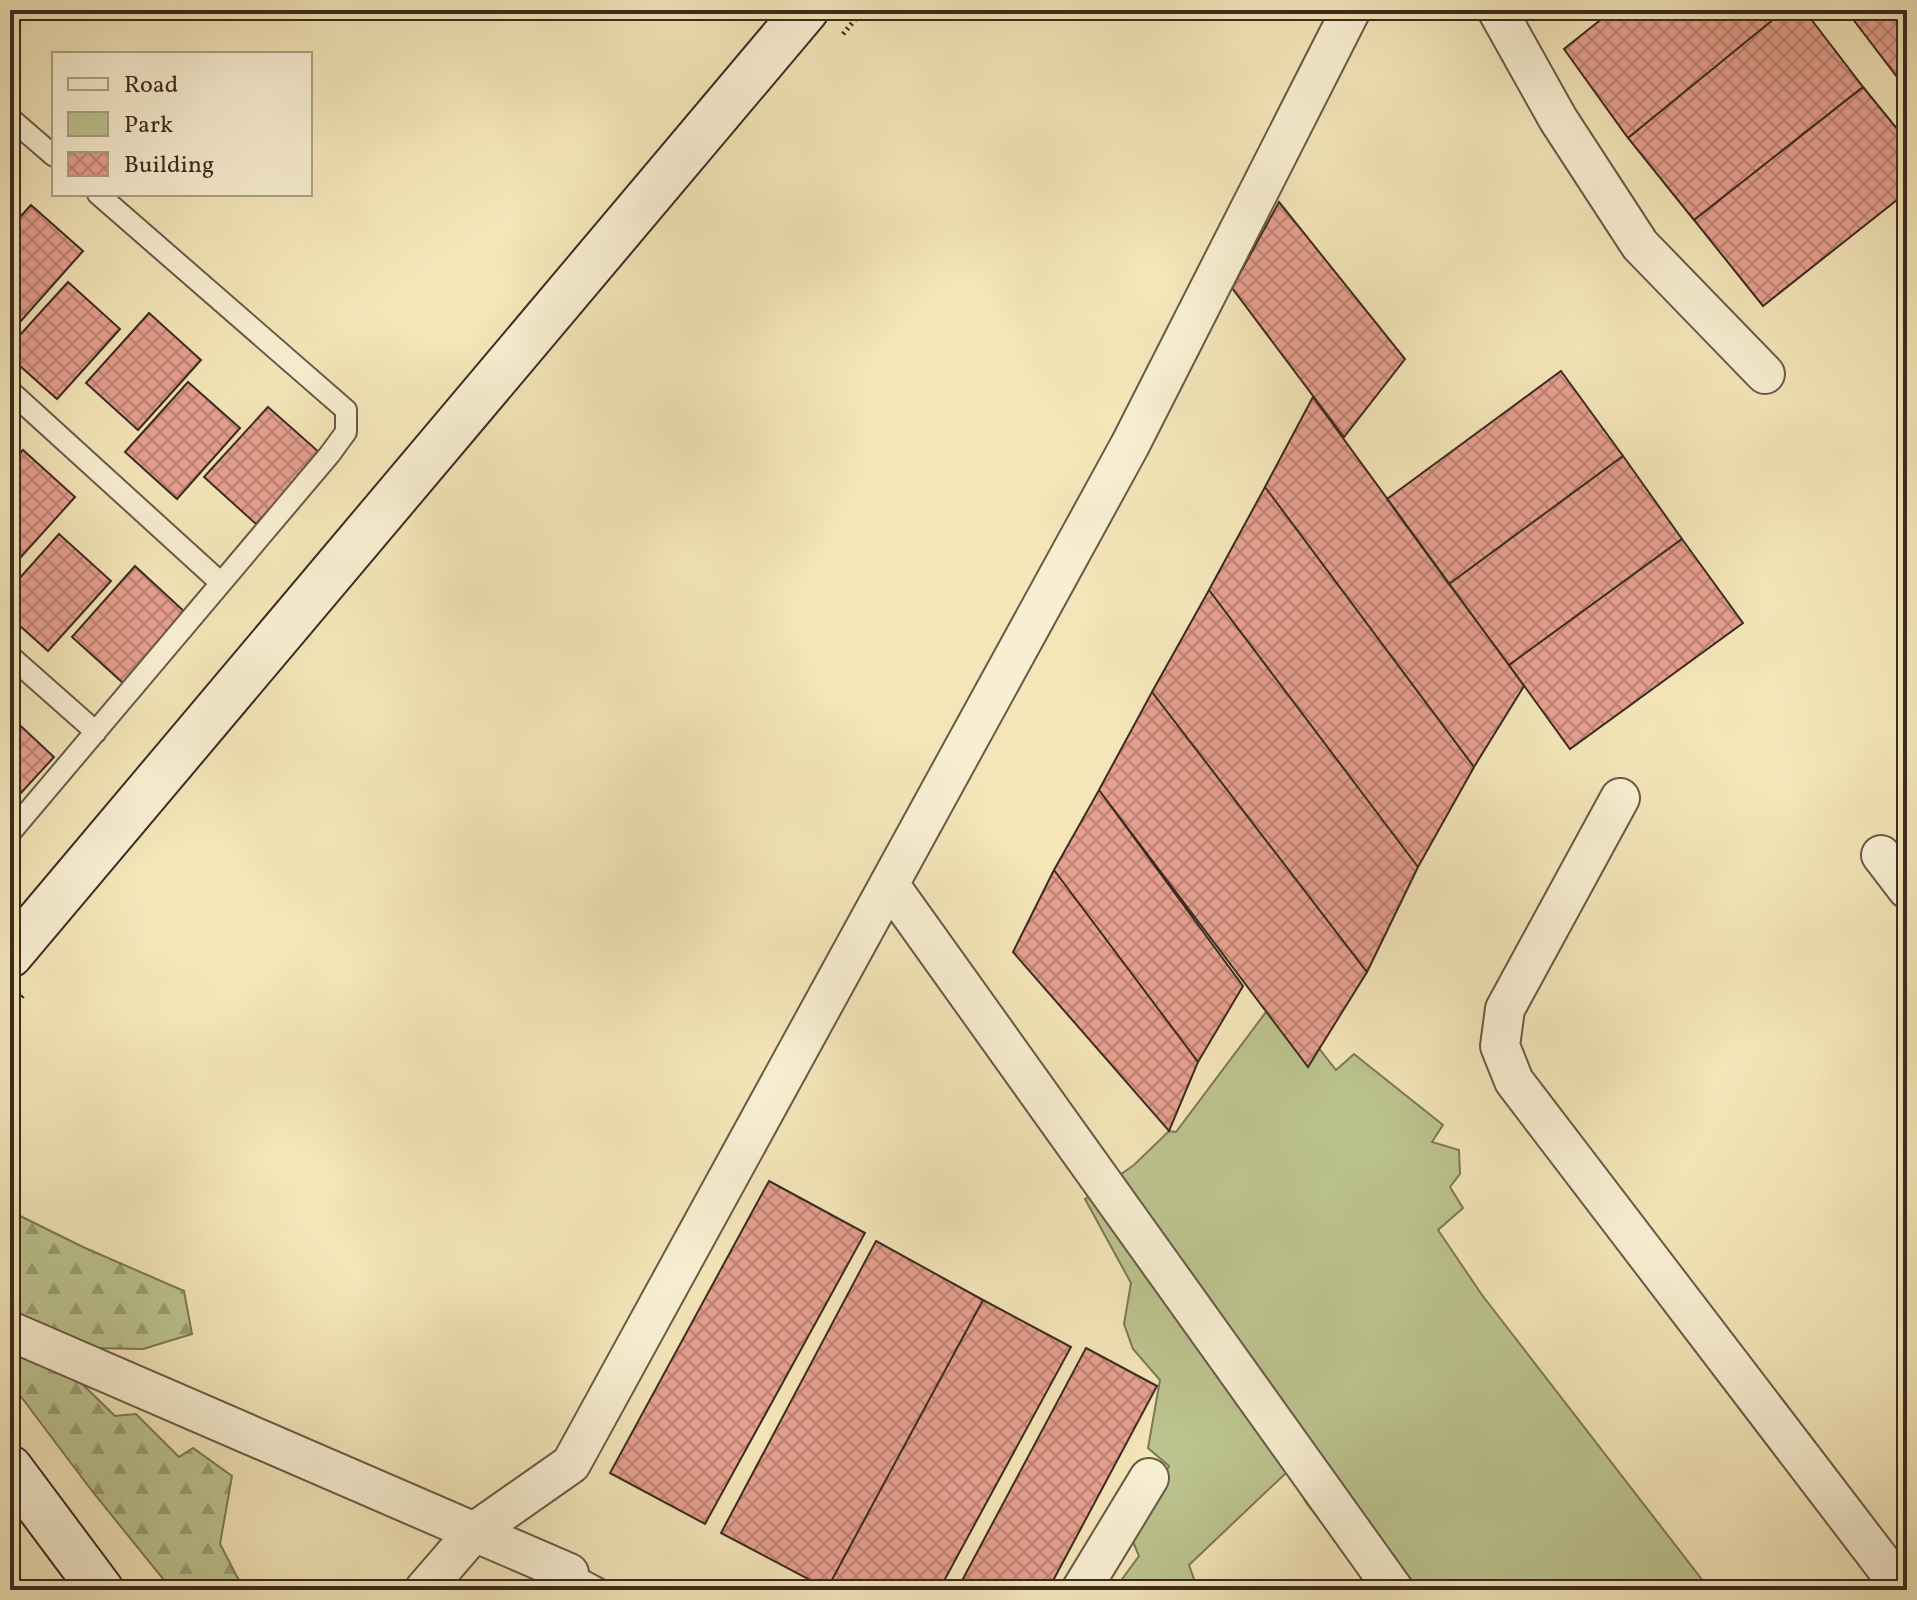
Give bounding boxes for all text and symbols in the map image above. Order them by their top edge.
legend [52,52,312,196]
text: Road [124,69,178,103]
text: Park [124,109,173,143]
text: Building [124,149,214,183]

